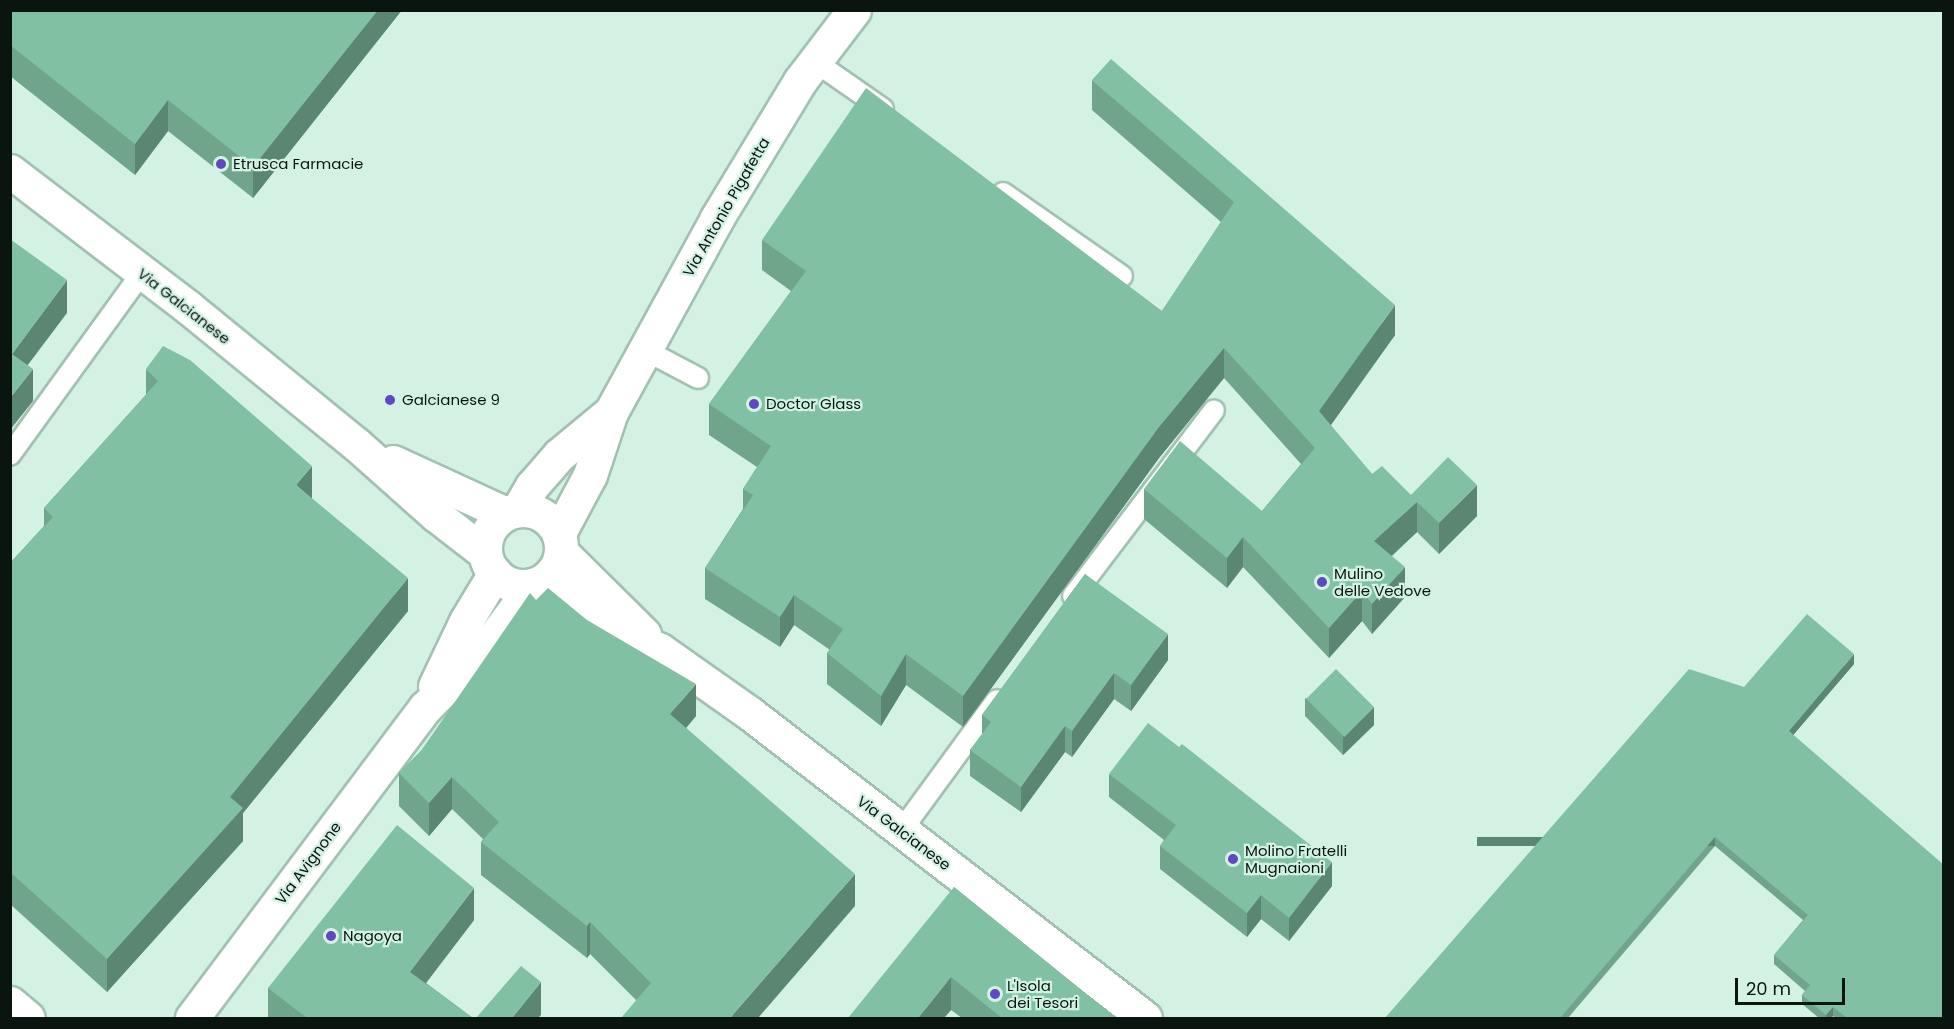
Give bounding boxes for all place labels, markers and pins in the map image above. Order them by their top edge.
place label: Etrusca Farmacie [233,155,363,173]
marker: Etrusca Farmacie [214,157,228,171]
place label: Galcianese 9 [402,391,500,409]
marker: Galcianese 9 [383,393,397,407]
place label: Doctor Glass [766,395,861,413]
marker: Doctor Glass [747,397,761,411]
place label: Mulino delle Vedove [1334,564,1431,599]
marker: Mulino delle Vedove [1315,575,1329,589]
place label: Molino Fratelli Mugnaioni [1245,841,1347,876]
marker: Molino Fratelli Mugnaioni [1226,852,1240,866]
place label: Nagoya [343,927,402,945]
marker: Nagoya [324,929,338,943]
place label: L'Isola dei Tesori [1007,976,1078,1011]
marker: L'Isola dei Tesori [988,987,1002,1001]

